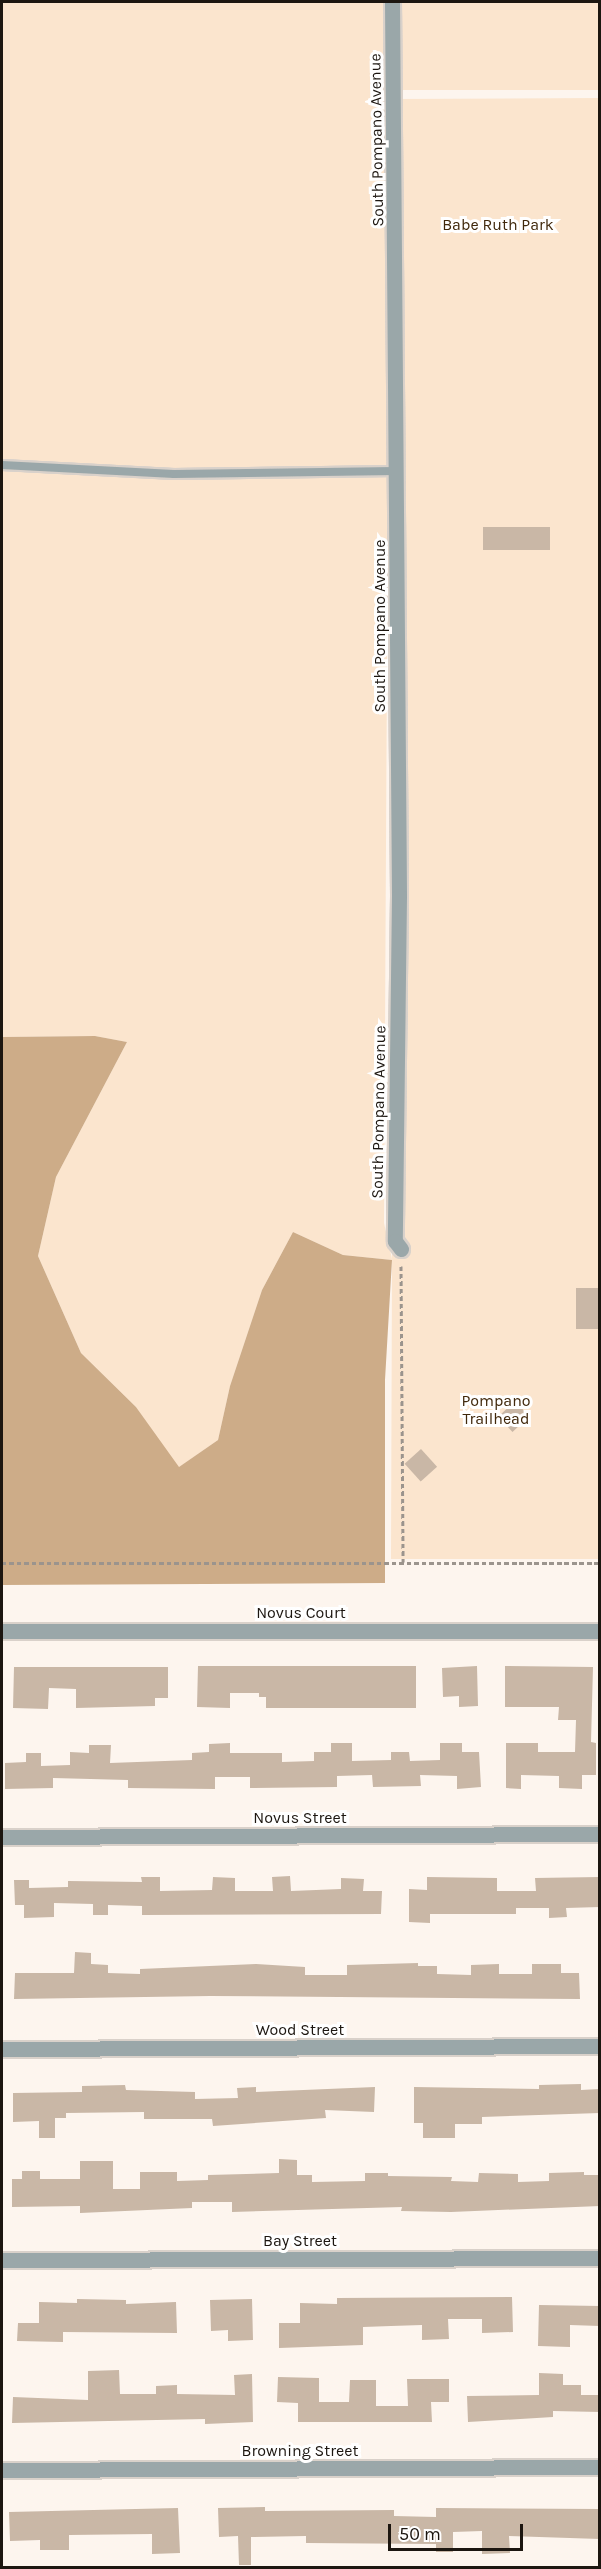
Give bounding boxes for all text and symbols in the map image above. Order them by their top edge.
street label: South Pompano Avenue [366,53,388,227]
park label: Babe Ruth Park [442,215,554,235]
street label: South Pompano Avenue [370,539,390,713]
street label: South Pompano Avenue [368,1025,390,1199]
park label: Pompano Trailhead [461,1391,531,1429]
street label: Novus Court [256,1603,346,1623]
street label: Novus Street [253,1808,347,1828]
street label: Wood Street [256,2020,344,2040]
street label: Bay Street [263,2231,337,2251]
street label: Browning Street [242,2441,358,2461]
scale bar [391,2512,526,2550]
text: 50 m [399,2523,441,2545]

